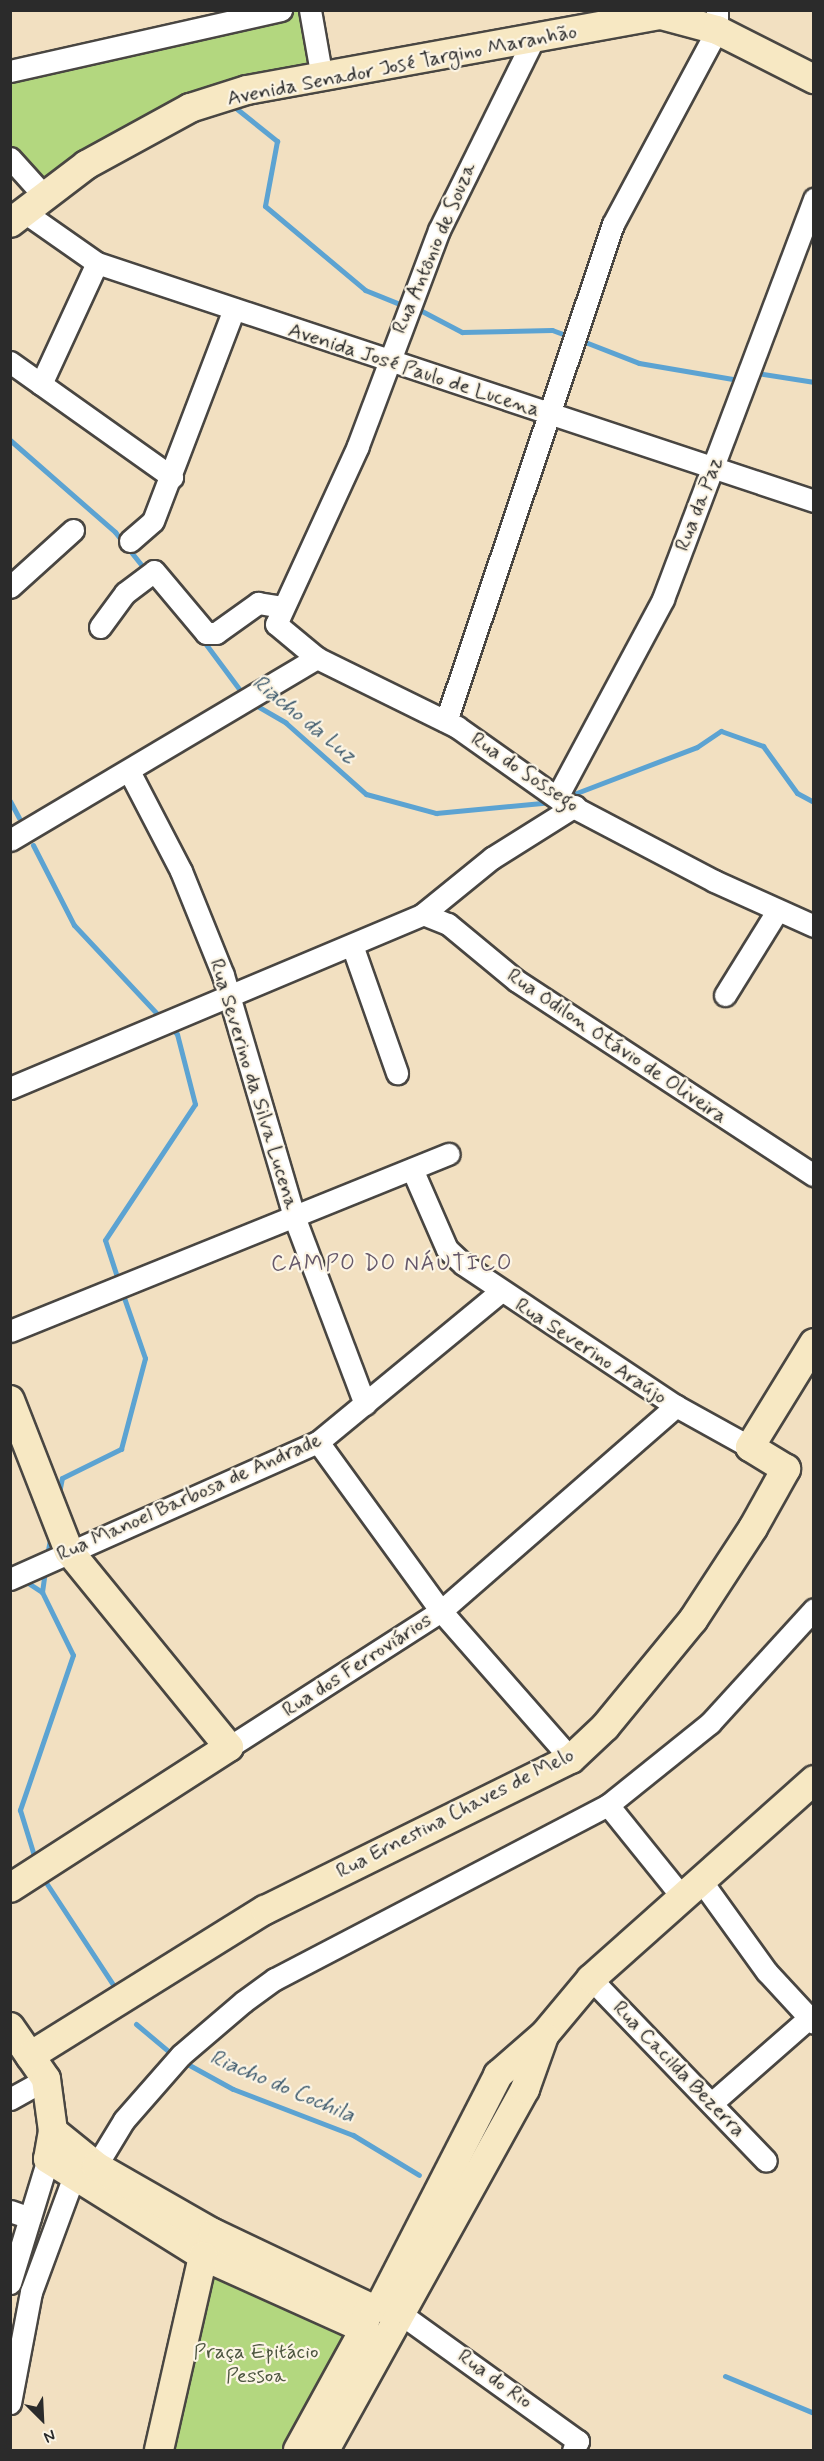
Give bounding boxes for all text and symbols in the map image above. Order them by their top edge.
street label: Avenida Senador José Targino Maranhão [223,18,581,112]
street label: Rua Antônio de Souza [386,158,482,338]
street label: Avenida José Paulo de Lucena [284,317,544,423]
street label: Rua da Paz [670,454,728,554]
water label: Riacho da Luz [246,670,362,770]
street label: Rua do Sossego [465,726,585,818]
street label: Rua Severino da Silva Lucena [204,956,304,1212]
street label: Rua Odilon Otávio de Oliveira [501,962,733,1130]
district label: CAMPO DO NÁUTICO [272,1252,512,1278]
street label: Rua Severino Araújo [510,1292,672,1410]
street label: Rua Manoel Barbosa de Andrade [53,1427,325,1567]
street label: Rua dos Ferroviários [277,1607,437,1723]
street label: Rua Ernestina Chaves de Melo [332,1742,578,1884]
street label: Rua Cacilda Bezerra [606,1994,752,2144]
water label: Riacho do Cochila [204,2044,360,2130]
park label: Praça Epitácio Pessoa [195,2339,317,2389]
street label: Rua do Rio [452,2343,538,2415]
north arrow [12,2389,72,2449]
text: N [40,2424,59,2448]

